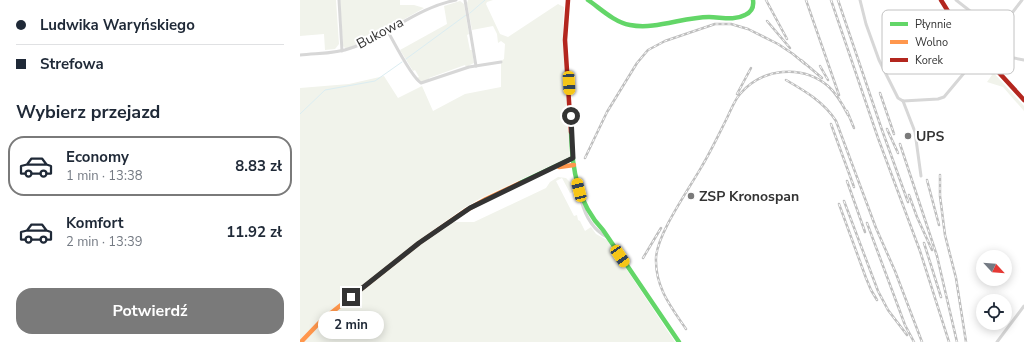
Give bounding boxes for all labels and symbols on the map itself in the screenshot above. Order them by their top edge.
legend [882,10,1014,74]
street label: Bukowa [353,13,407,53]
text: Płynnie [915,17,952,32]
text: Wolno [915,35,948,50]
text: Korek [915,53,944,68]
car [562,71,576,95]
route start [562,107,580,125]
place label: UPS [916,127,944,146]
marker: UPS [903,131,913,141]
car [570,177,588,203]
place label: ZSP Kronospan [699,187,799,206]
marker: ZSP Kronospan [686,191,696,201]
car [608,243,632,269]
north arrow [976,250,1012,286]
route end [342,288,360,306]
callout: 2 min [318,311,384,339]

